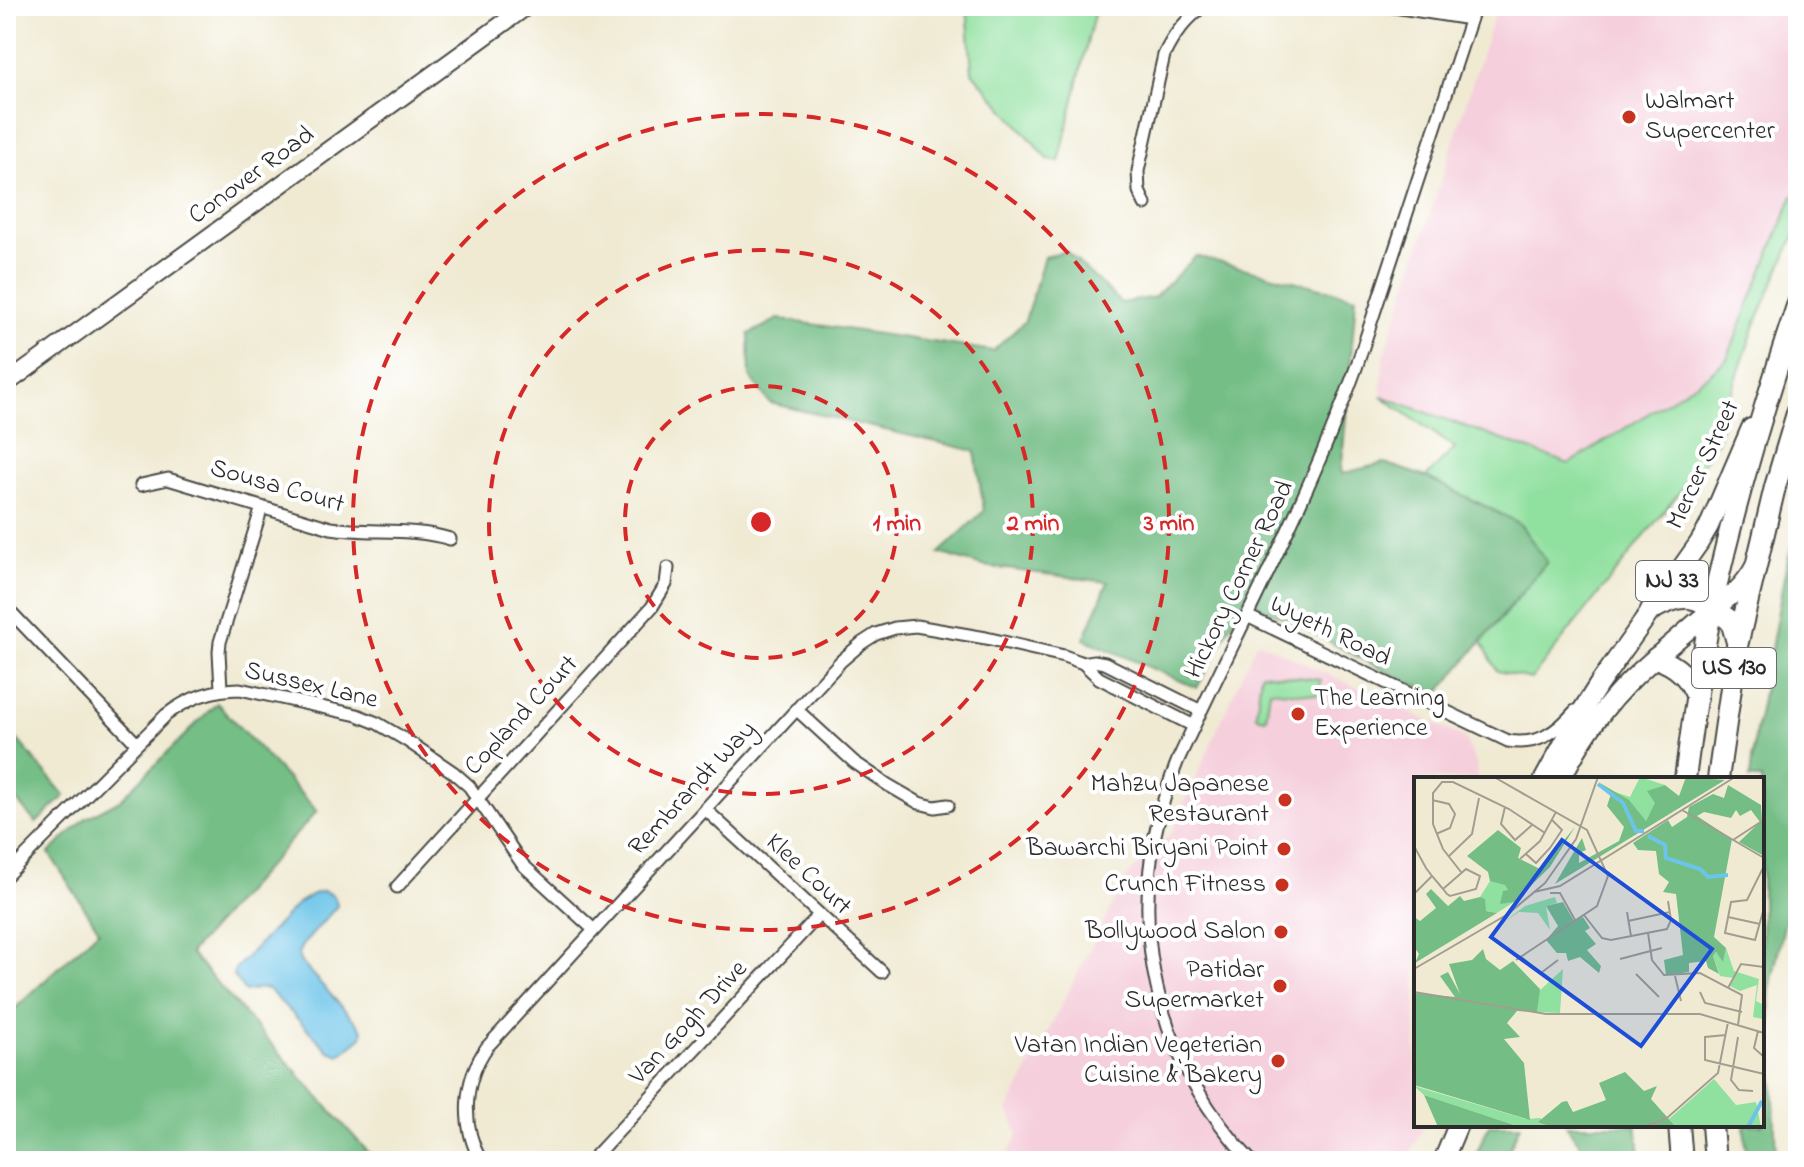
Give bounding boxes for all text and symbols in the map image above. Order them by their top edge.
place label: Walmart Supercenter [1645,83,1776,151]
marker: Walmart Supercenter [1620,108,1638,126]
street label: Conover Road [181,117,323,235]
street label: Mercer Street [1657,394,1751,536]
street label: Sousa Court [205,450,349,524]
street label: Hickory Corner Road [1175,474,1305,686]
text: 1 min [873,507,921,542]
text: 2 min [1006,507,1060,542]
text: 3 min [1143,507,1195,542]
centre of rings [747,508,775,536]
road number: NJ 33 [1636,561,1708,601]
street label: Wyeth Road [1263,586,1397,678]
street label: Copland Court [456,647,588,785]
road number: US 130 [1692,648,1776,688]
street label: Sussex Lane [241,652,382,720]
place label: The Learning Experience [1314,680,1445,748]
marker: The Learning Experience [1289,705,1307,723]
street label: Rembrandt Way [620,713,766,865]
place label: Mahzu Japanese Restaurant [1090,766,1269,834]
inset map [1414,777,1764,1127]
marker: Mahzu Japanese Restaurant [1276,791,1294,809]
street label: Klee Court [756,825,860,925]
place label: Bawarchi Biryani Point [1025,830,1268,868]
marker: Bawarchi Biryani Point [1275,840,1293,858]
place label: Crunch Fitness [1104,866,1266,904]
marker: Crunch Fitness [1273,876,1291,894]
place label: Bollywood Salon [1084,913,1265,951]
marker: Bollywood Salon [1272,923,1290,941]
street label: Van Gogh Drive [620,952,757,1095]
place label: Patidar Supermarket [1125,952,1265,1020]
marker: Patidar Supermarket [1271,977,1289,995]
place label: Vatan Indian Vegeterian Cuisine & Bakery [1014,1027,1262,1095]
marker: Vatan Indian Vegeterian Cuisine & Bakery [1269,1052,1287,1070]

